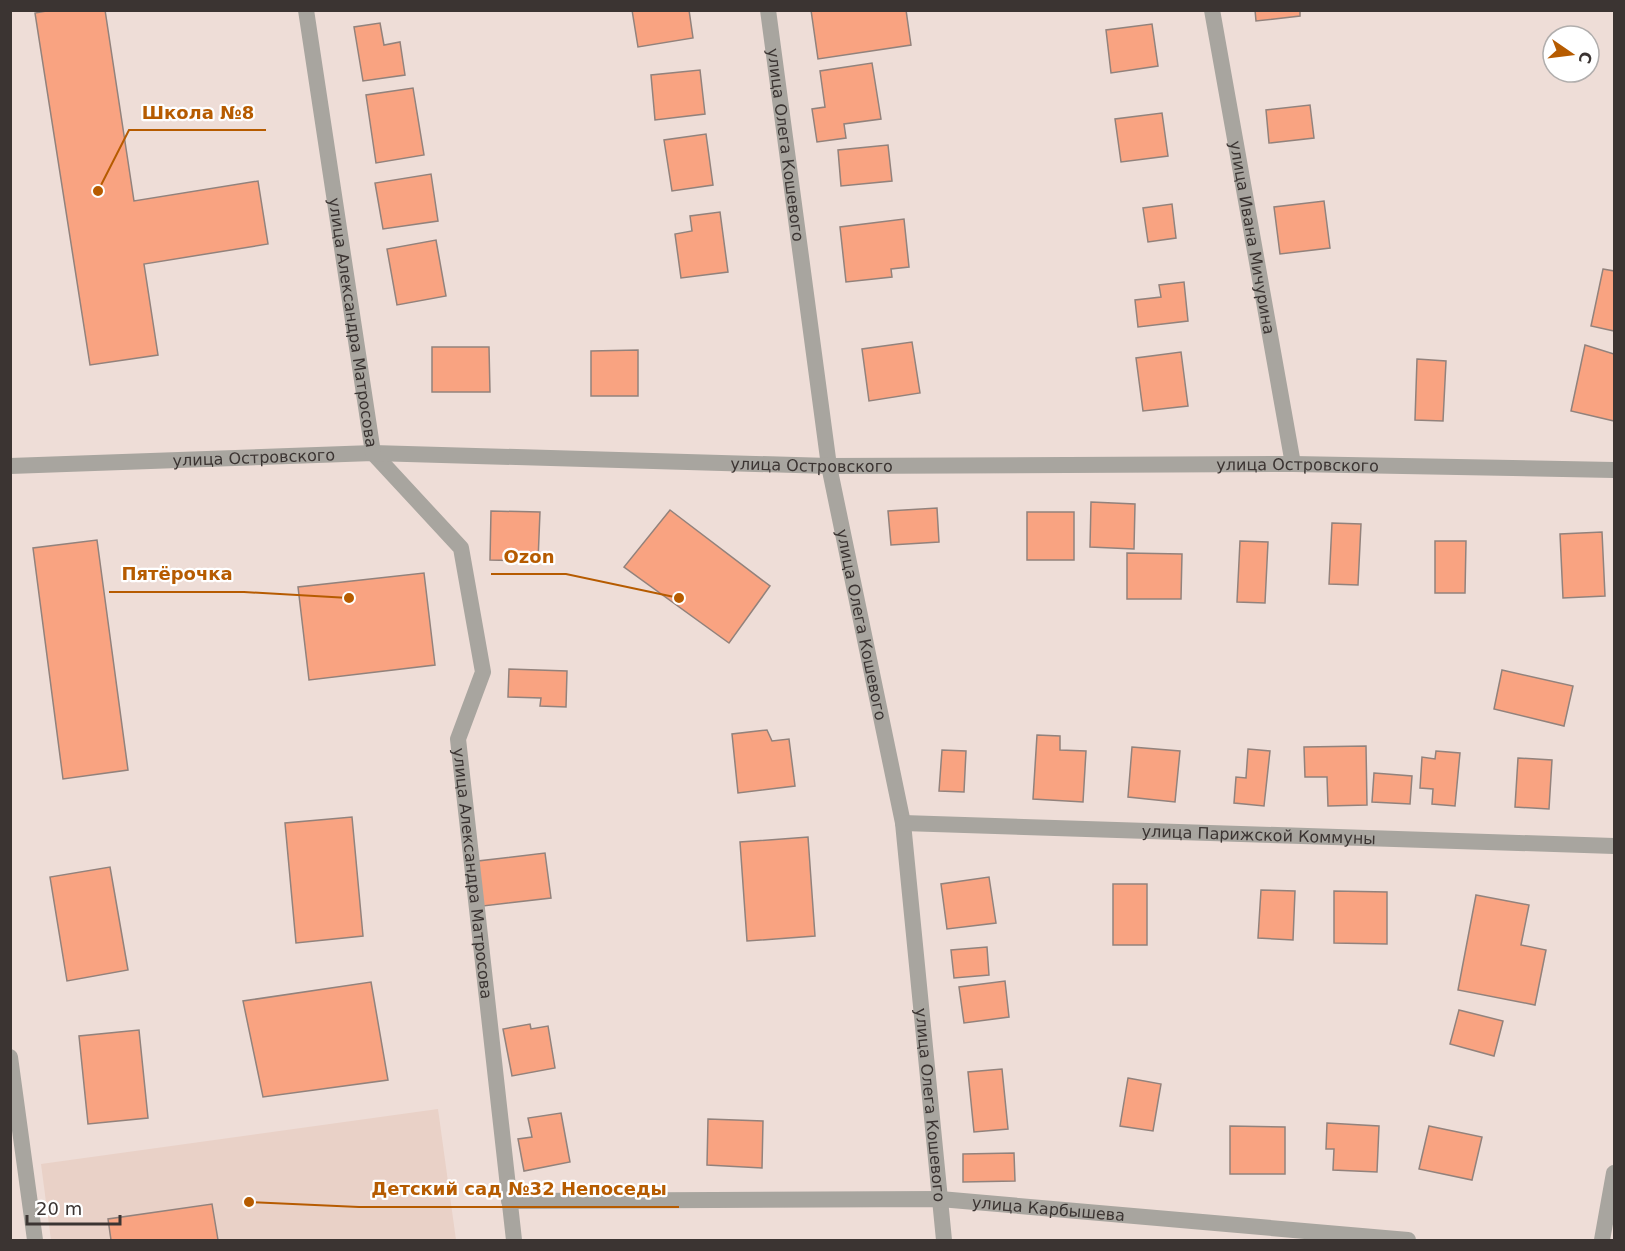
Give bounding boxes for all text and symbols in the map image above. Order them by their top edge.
north arrow [1541,24,1601,84]
street label: улица Олега Кошевого [763,47,808,243]
text: С [1574,50,1596,66]
callout: Школа №8 [129,94,266,130]
text: Школа №8 [142,102,254,123]
street label: улица Ивана Мичурина [1225,139,1279,336]
street label: улица Александра Матросова [324,196,381,449]
street label: улица Островского [172,445,335,470]
street label: улица Островского [730,454,893,476]
street label: улица Островского [1216,455,1379,476]
street label: улица Олега Кошевого [832,527,890,722]
callout: Ozon [491,538,566,574]
text: Ozon [504,546,554,567]
callout: Пятёрочка [109,556,244,592]
text: Пятёрочка [121,563,233,584]
street label: улица Александра Матросова [449,747,496,1000]
street label: улица Парижской Коммуны [1141,822,1376,848]
street label: улица Олега Кошевого [911,1007,949,1203]
callout: Детский сад №32 Непоседы [359,1171,679,1207]
text: Детский сад №32 Непоседы [371,1178,667,1199]
scale bar [27,1188,120,1226]
street label: улица Карбышева [971,1193,1126,1225]
text: 20 m [36,1198,82,1219]

